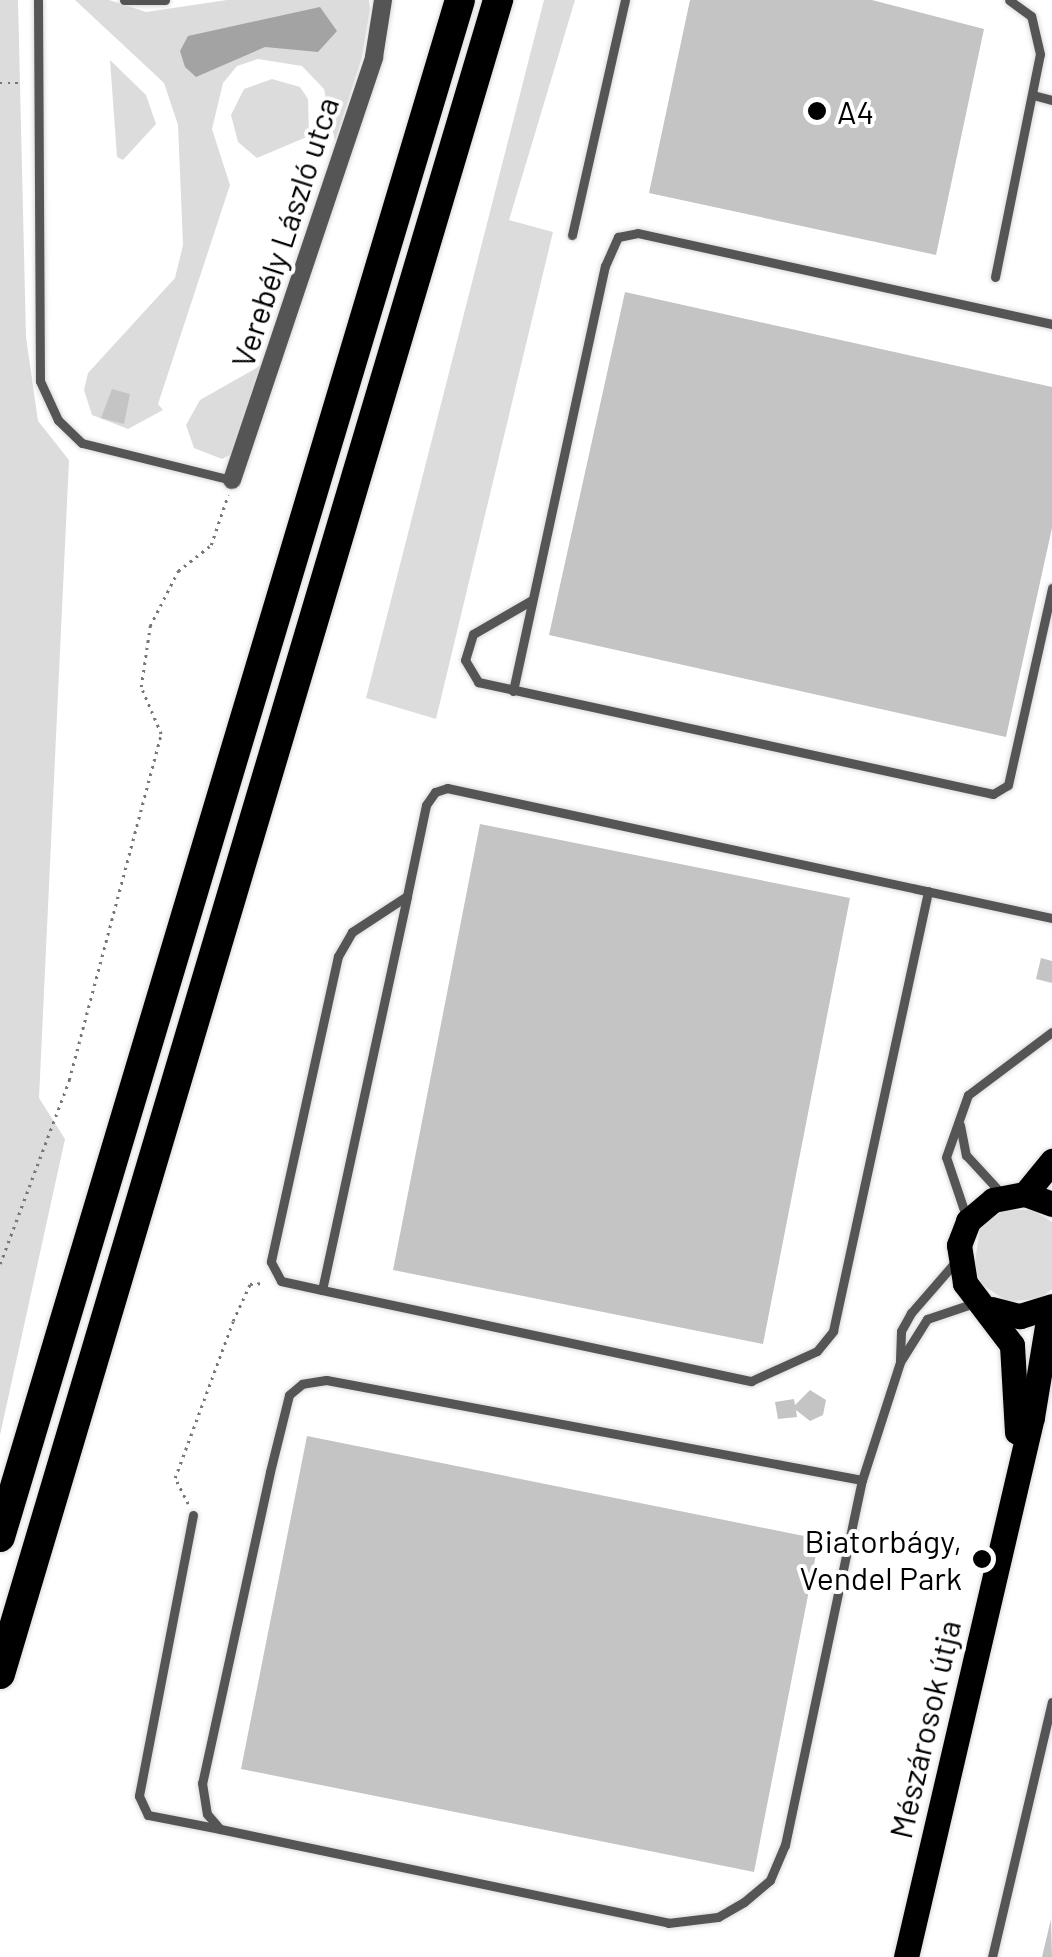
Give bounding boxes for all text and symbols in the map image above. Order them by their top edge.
street label: Verebély László utca [222,92,346,372]
place label: A4 [837,92,874,130]
marker: A4 [806,100,828,122]
place label: Biatorbágy, Vendel Park [799,1522,962,1597]
marker: Biatorbágy, Vendel Park [971,1548,993,1570]
street label: Mészárosok útja [880,1616,968,1842]

